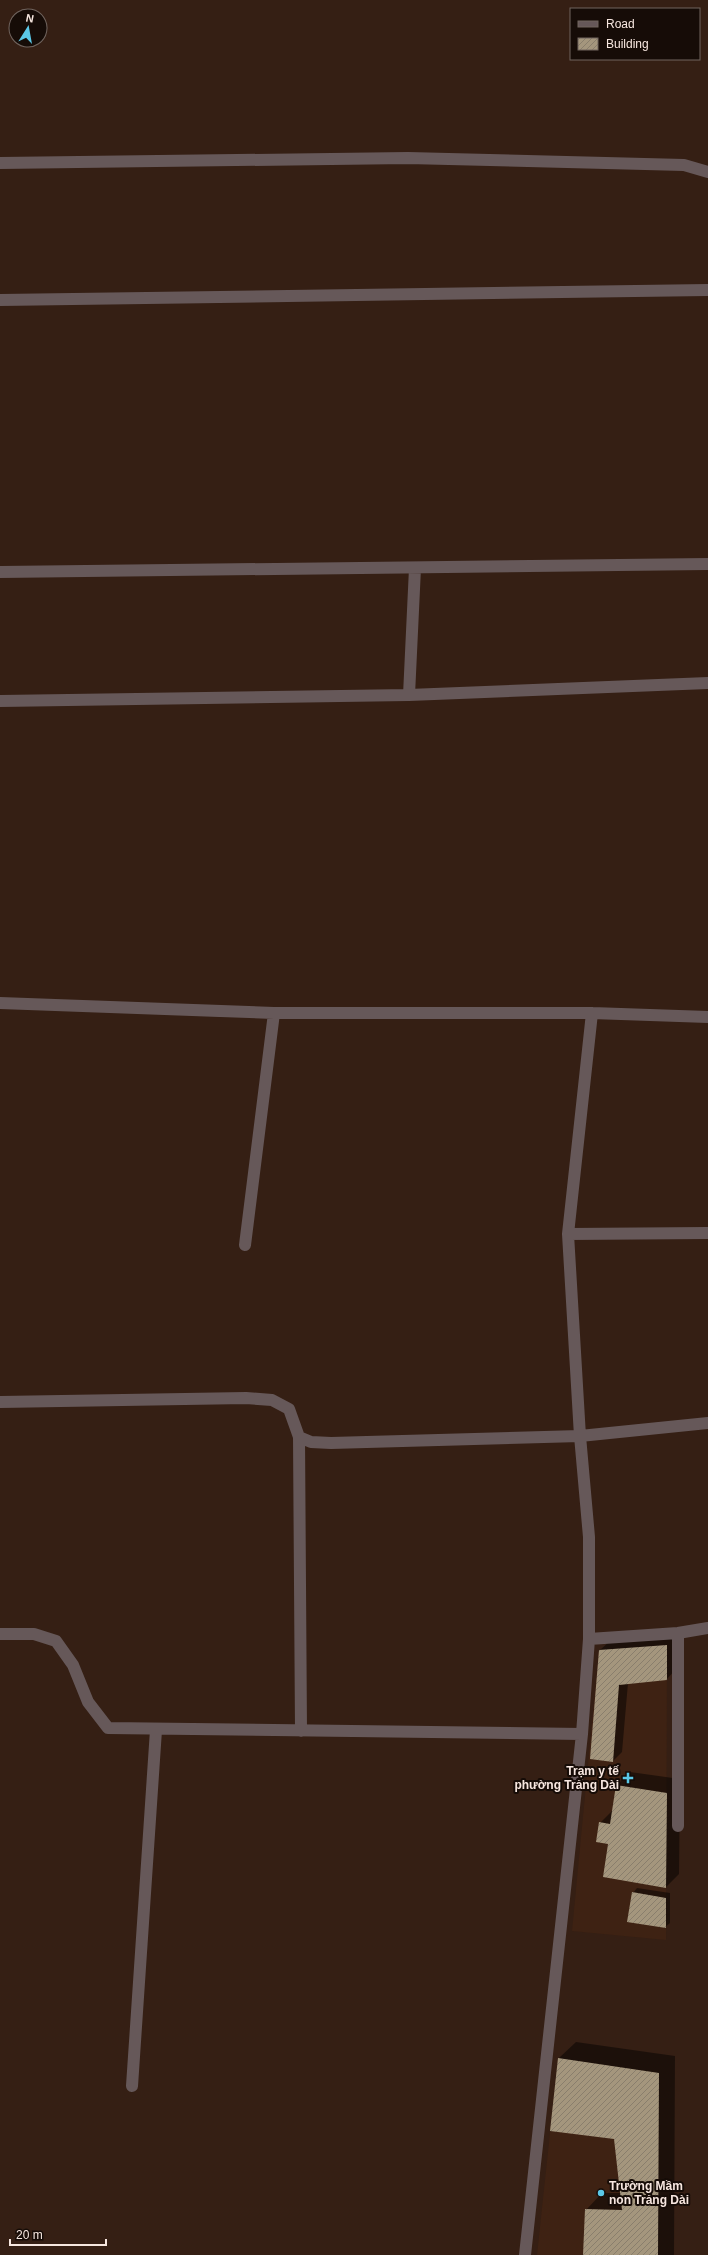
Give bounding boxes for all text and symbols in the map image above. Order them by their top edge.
north arrow [8,8,48,48]
legend [570,8,700,60]
text: N [25,12,35,25]
text: Road [606,17,635,31]
text: Building [606,37,649,51]
place label: Trạm y tế phường Trảng Dài [514,1764,619,1792]
marker: Trạm y tế phường Trảng Dài [622,1772,634,1784]
place label: Trường Mầm non Trảng Dài [609,2179,689,2207]
marker: Trường Mầm non Trảng Dài [596,2188,606,2198]
scale bar [10,2221,106,2247]
text: 20 m [16,2228,43,2242]

